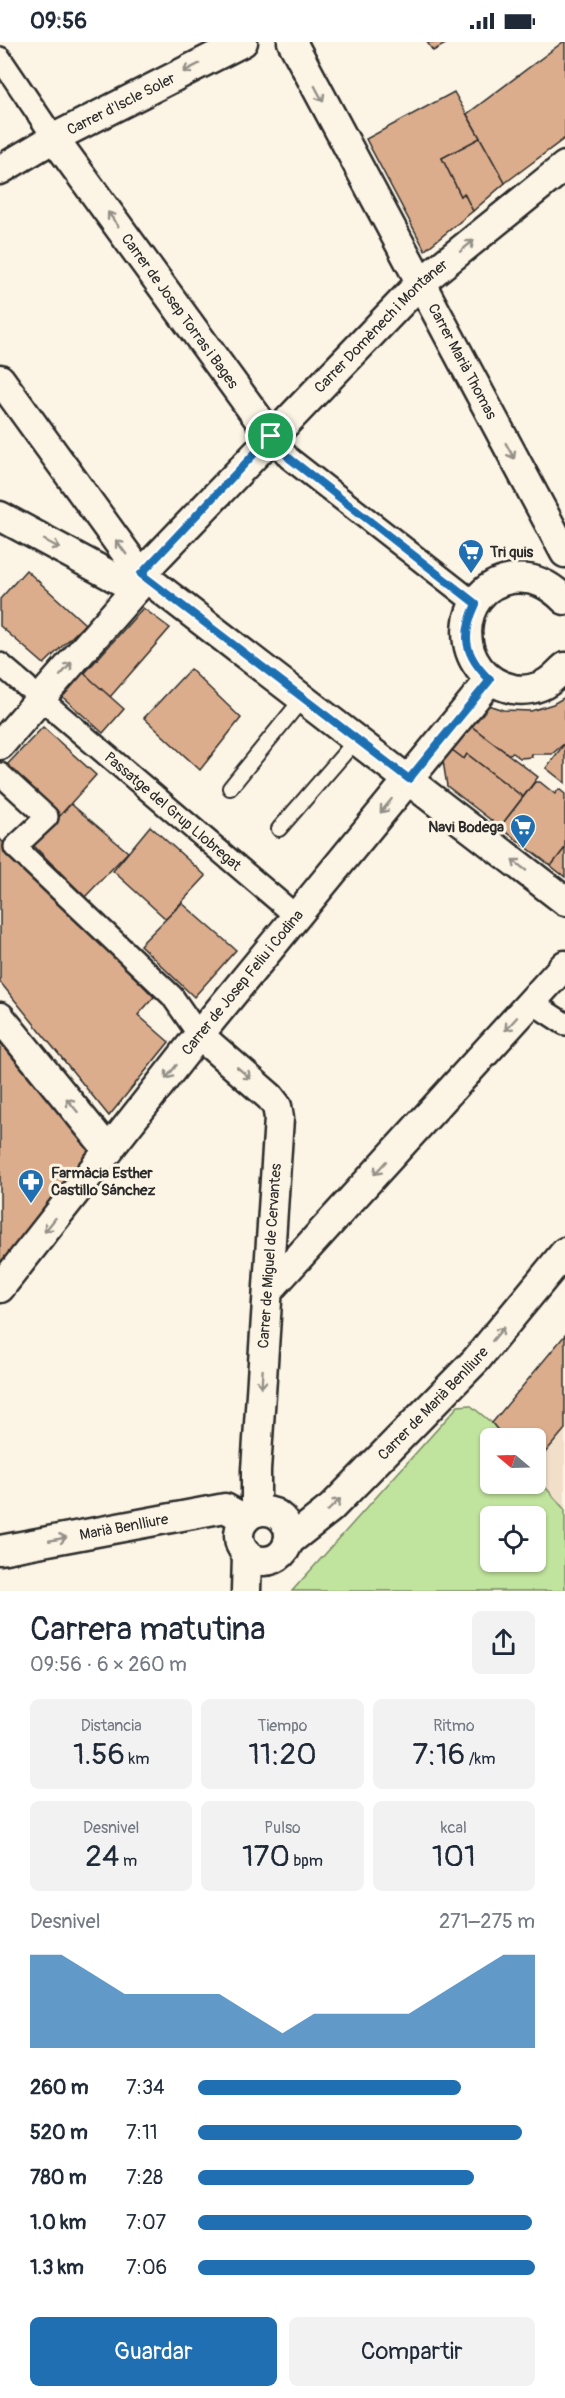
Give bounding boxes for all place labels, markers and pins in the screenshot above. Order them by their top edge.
pin [245,410,296,461]
supermarket icon: Tri quis [456,537,486,575]
place label: Tri quis [489,543,533,562]
supermarket icon: Navi Bodega [508,812,538,850]
place label: Navi Bodega [428,818,504,837]
place label: Farmàcia Esther Castillo Sánchez [51,1164,155,1200]
pharmacy icon: Farmàcia Esther Castillo Sánchez [16,1167,46,1205]

